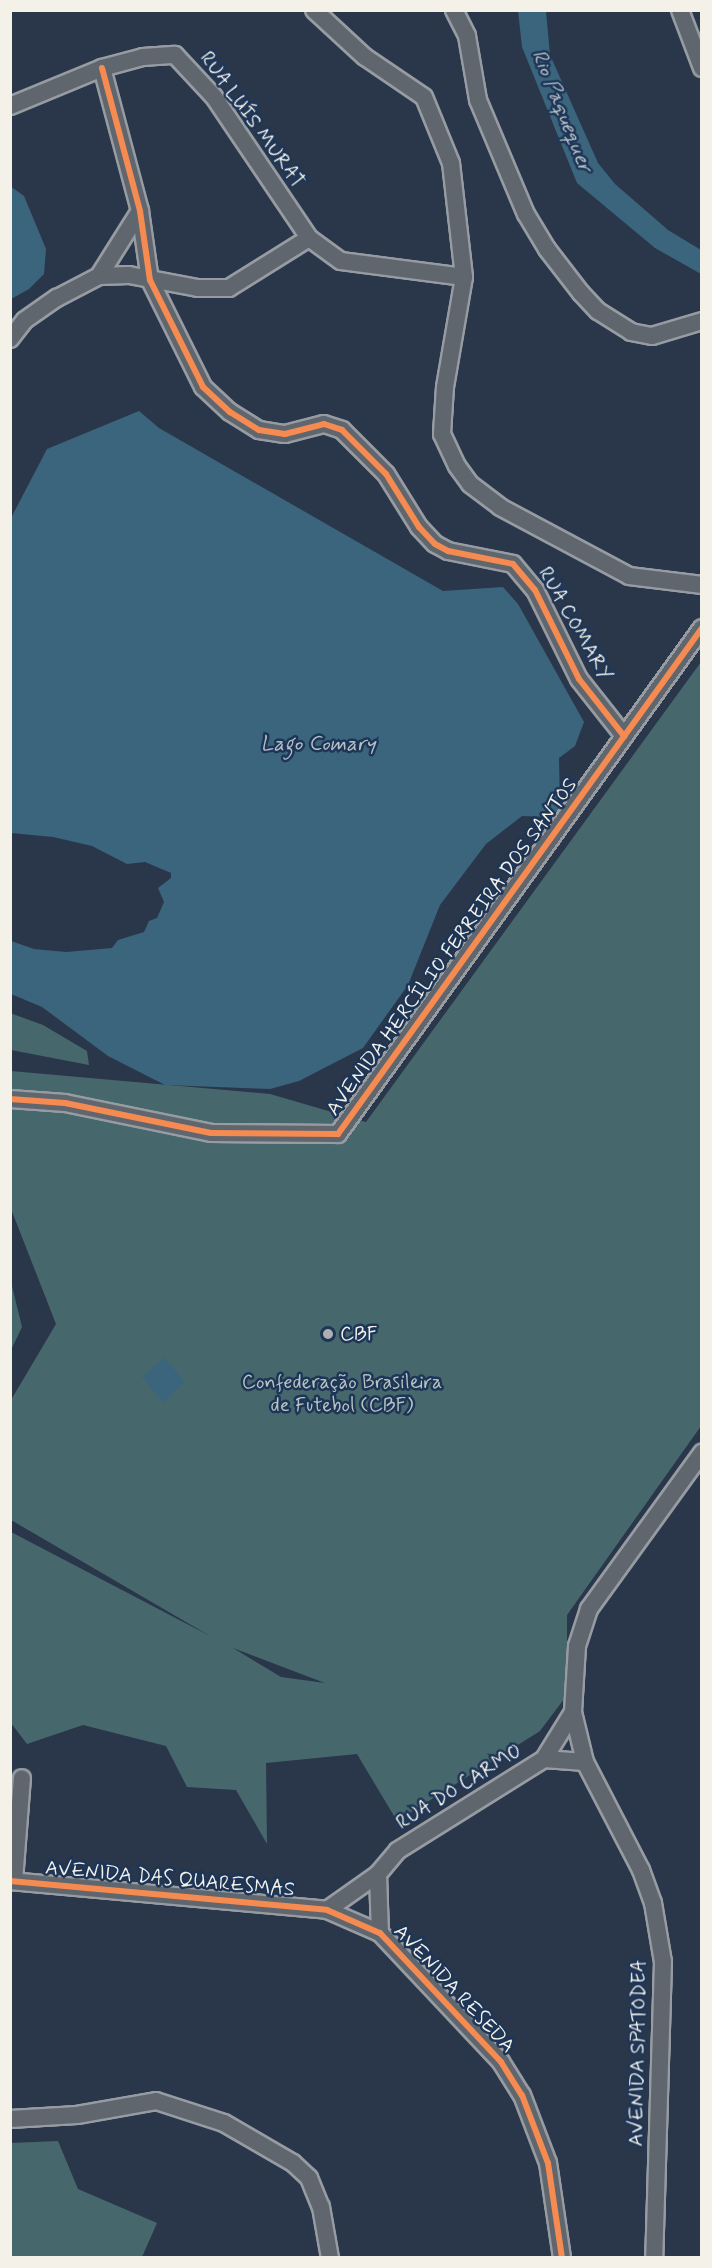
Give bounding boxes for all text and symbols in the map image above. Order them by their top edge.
street label: RUA LUÍS MURAT [195,47,309,193]
water label: Rio Paquequer [527,49,597,173]
street label: RUA COMARY [533,562,617,686]
water label: Lago Comary [257,731,379,757]
street label: AVENIDA HERCÍLIO FERREIRA DOS SANTOS [322,775,582,1119]
place label: CBF [340,1322,377,1346]
marker: CBF [321,1327,335,1341]
park label: Confederação Brasileira de Futebol (CBF) [241,1371,443,1418]
street label: RUA DO CARMO [392,1739,526,1835]
street label: AVENIDA DAS QUARESMAS [45,1856,295,1902]
street label: AVENIDA RESEDA [388,1920,520,2058]
street label: AVENIDA SPATODEA [624,1958,652,2148]

